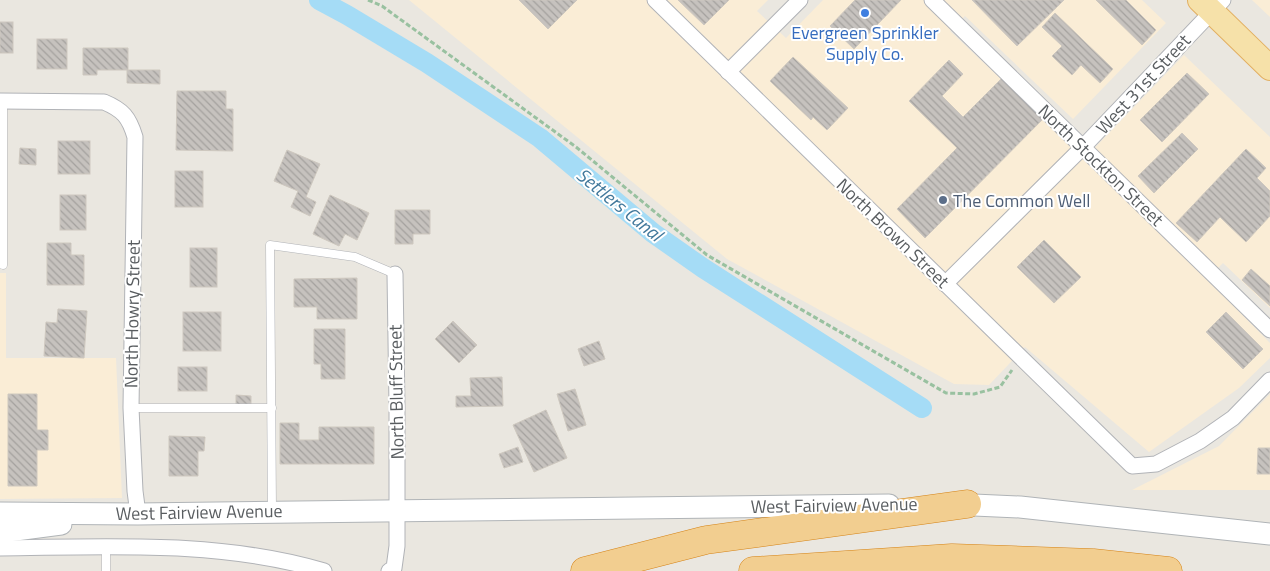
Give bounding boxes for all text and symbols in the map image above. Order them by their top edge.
marker: Evergreen Sprinkler Supply Co. [859,7,871,19]
place label: Evergreen Sprinkler Supply Co. [791,19,939,67]
street label: West 31st Street [1089,27,1197,140]
street label: North Stockton Street [1032,98,1170,233]
water label: Settlers Canal [571,160,671,249]
street label: North Brown Street [830,172,956,295]
place label: The Common Well [953,187,1091,214]
marker: The Common Well [937,194,949,206]
street label: North Howry Street [117,239,147,388]
street label: North Bluff Street [381,324,411,460]
street label: West Fairview Avenue [750,490,918,520]
street label: West Fairview Avenue [115,497,283,527]

